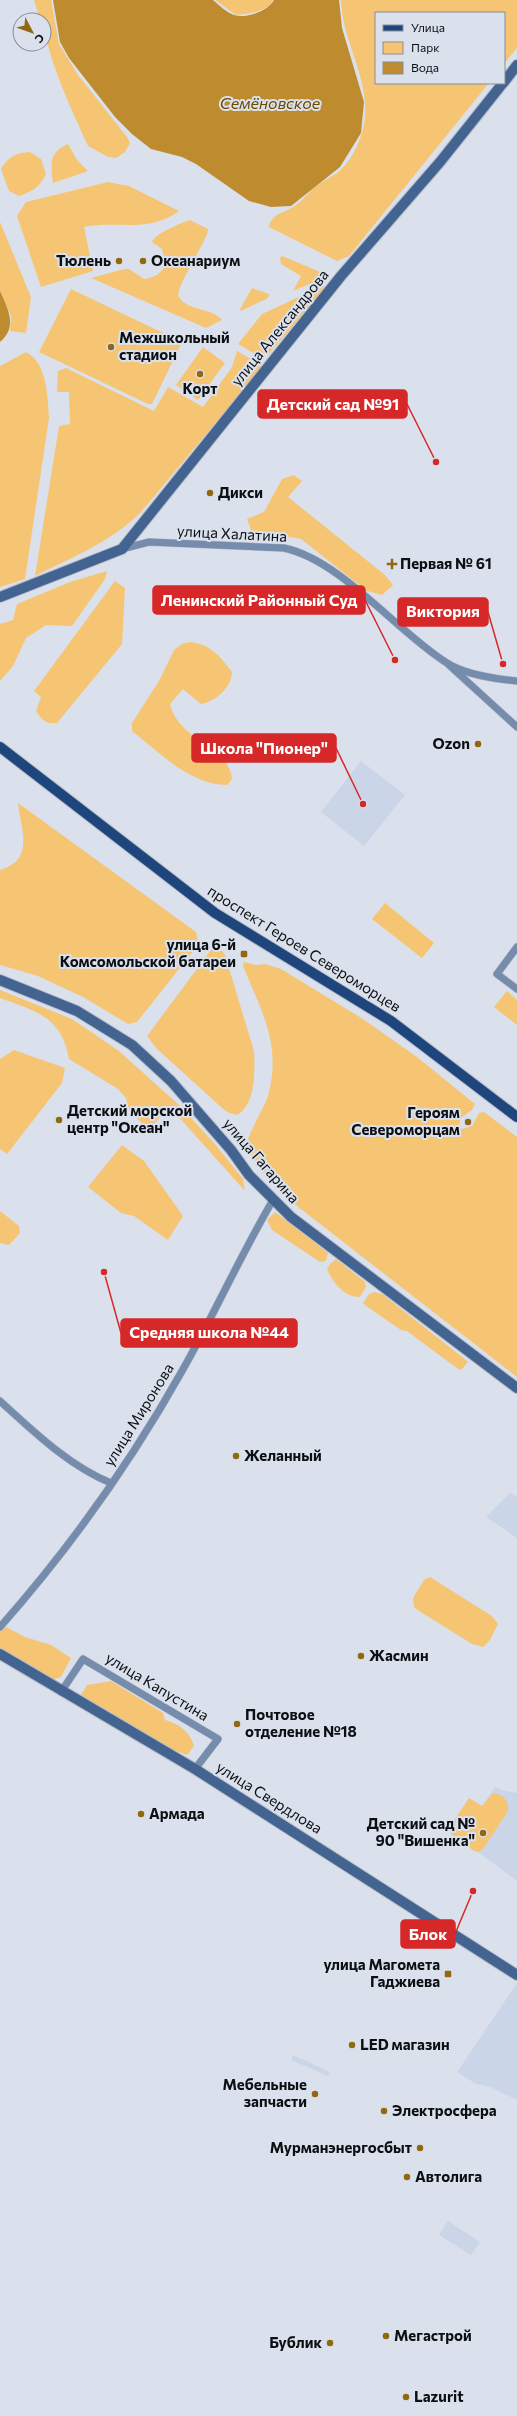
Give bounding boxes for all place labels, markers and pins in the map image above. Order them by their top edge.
place label: Тюлень [56,251,111,269]
place label: Океанариум [151,251,240,269]
marker: Тюлень [114,256,124,266]
marker: Океанариум [138,256,148,266]
place label: Межшкольный стадион [119,328,230,363]
marker: Межшкольный стадион [106,342,116,352]
marker: Корт [195,369,205,379]
place label: Корт [183,379,217,397]
callout: Детский сад №91 [258,390,407,418]
place label: Дикси [218,483,263,501]
marker: Дикси [205,488,215,498]
place label: Первая № 61 [400,554,492,572]
marker: Первая № 61 [387,559,397,569]
callout: Ленинский Районный Суд [153,586,365,614]
callout: Виктория [398,598,488,626]
callout: Школа "Пионер" [192,734,336,762]
place label: Ozon [432,734,470,752]
marker: Ozon [473,739,483,749]
place label: улица 6-й Комсомольской батареи [60,935,236,970]
marker: улица 6-й Комсомольской батареи [239,949,249,959]
place label: Детский морской центр "Океан" [67,1101,192,1136]
place label: Героям Cевероморцам [351,1103,460,1138]
marker: Детский морской центр "Океан" [54,1115,64,1125]
marker: Героям Cевероморцам [463,1117,473,1127]
callout: Средняя школа №44 [121,1319,297,1347]
place label: Желанный [244,1446,322,1464]
marker: Желанный [231,1451,241,1461]
place label: Жасмин [369,1646,429,1664]
marker: Жасмин [356,1651,366,1661]
place label: Почтовое отделение №18 [245,1705,357,1740]
marker: Почтовое отделение №18 [232,1719,242,1729]
place label: Армада [149,1804,205,1822]
marker: Армада [136,1809,146,1819]
place label: Детский сад № 90 "Вишенка" [367,1814,475,1849]
marker: Детский сад № 90 "Вишенка" [478,1828,488,1838]
callout: Блок [401,1920,455,1948]
place label: улица Магомета Гаджиева [323,1955,440,1990]
marker: улица Магомета Гаджиева [443,1969,453,1979]
place label: LED магазин [360,2035,450,2053]
marker: LED магазин [347,2040,357,2050]
place label: Мебельные запчасти [222,2075,307,2110]
marker: Мебельные запчасти [310,2089,320,2099]
place label: Электросфера [392,2101,497,2119]
marker: Электросфера [379,2106,389,2116]
place label: Мурманэнергосбыт [270,2138,412,2156]
marker: Мурманэнергосбыт [415,2143,425,2153]
place label: Автолига [415,2167,482,2185]
marker: Автолига [402,2172,412,2182]
place label: Мегастрой [394,2326,472,2344]
marker: Мегастрой [381,2331,391,2341]
place label: Бублик [269,2333,322,2351]
marker: Бублик [325,2338,335,2348]
place label: Lazurit [414,2387,464,2405]
marker: Lazurit [401,2392,411,2402]

